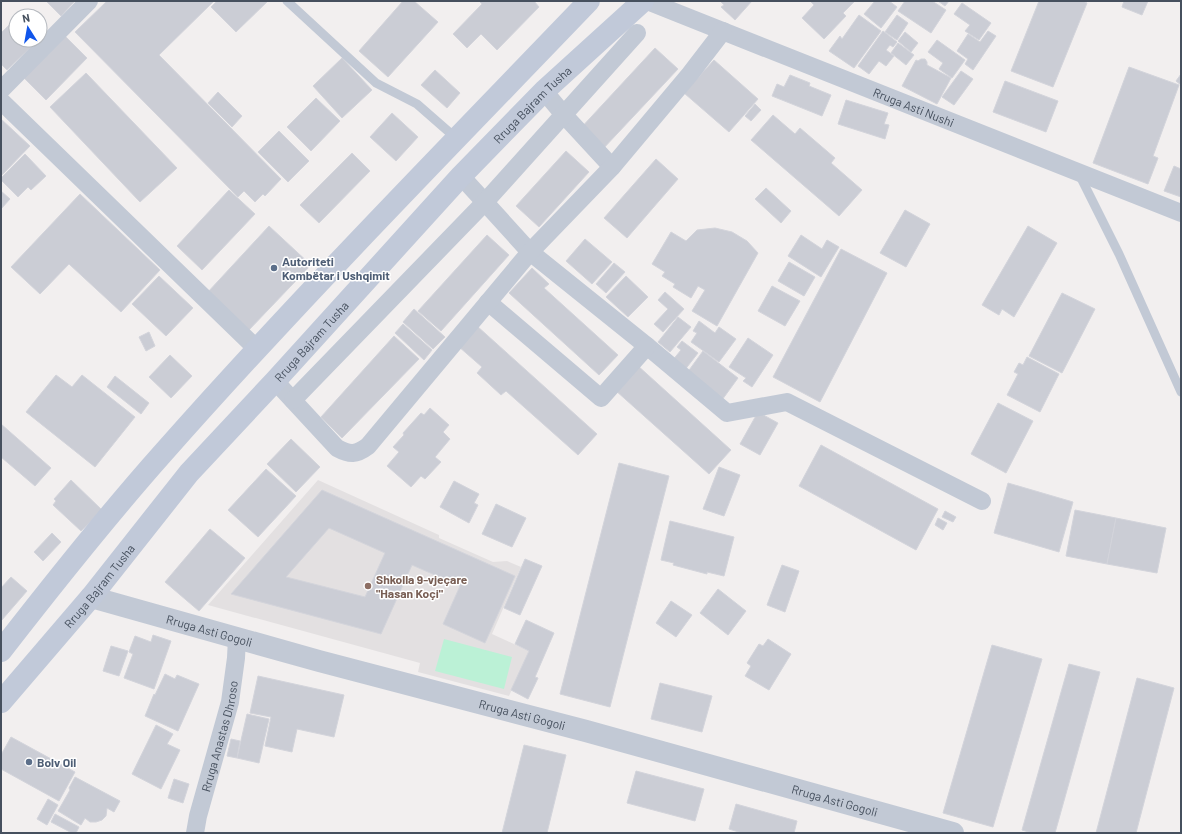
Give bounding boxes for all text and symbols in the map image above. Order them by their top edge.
north arrow [8,8,48,48]
text: N [21,11,31,25]
street label: Rruga Bajram Tusha [490,63,574,146]
street label: Rruga Asti Nushi [871,85,956,129]
place label: Autoriteti Kombëtar i Ushqimit [282,254,390,282]
marker: Autoriteti Kombëtar i Ushqimit [269,263,279,273]
street label: Rruga Bajram Tusha [271,298,351,384]
street label: Rruga Bajram Tusha [61,541,137,631]
place label: Shkolla 9-vjeçare "Hasan Koçi" [376,572,468,600]
marker: Shkolla 9-vjeçare "Hasan Koçi" [363,581,373,591]
street label: Rruga Asti Gogoli [165,612,254,649]
street label: Rruga Anastas Dhroso [198,680,240,793]
street label: Rruga Asti Gogoli [478,696,567,732]
place label: Bolv Oil [37,755,76,769]
marker: Bolv Oil [24,757,34,767]
street label: Rruga Asti Gogoli [790,782,879,819]

